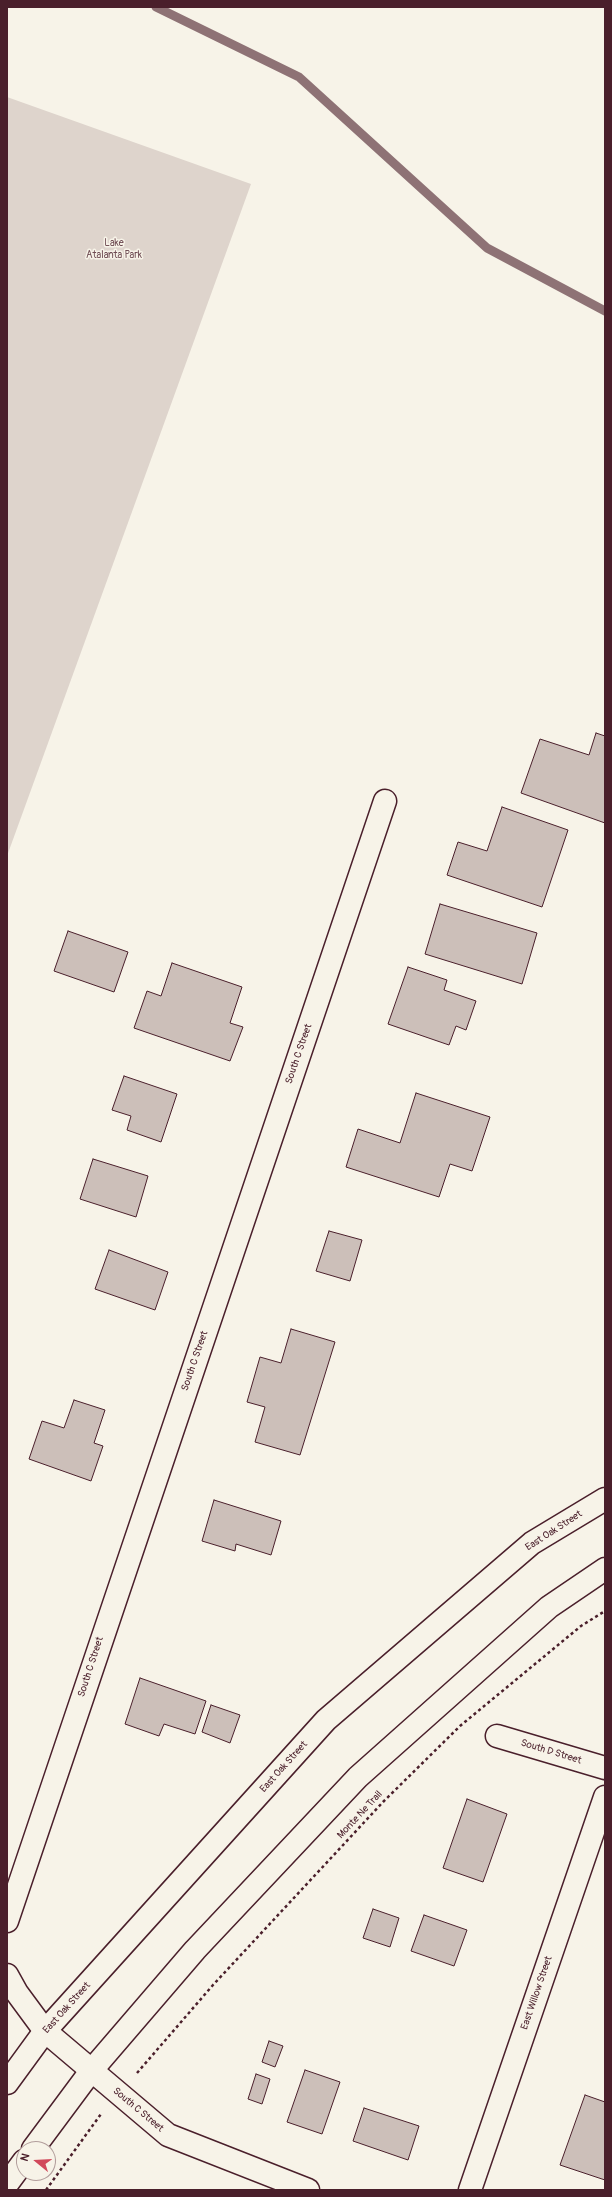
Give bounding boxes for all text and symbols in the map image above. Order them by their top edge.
park label: Lake Atalanta Park [86,237,142,260]
street label: South C Street [283,1022,315,1086]
street label: South C Street [179,1329,211,1393]
street label: East Oak Street [523,1508,585,1554]
street label: South C Street [76,1635,106,1699]
street label: South D Street [519,1737,583,1767]
street label: East Oak Street [258,1739,310,1795]
street label: Monte Ne Trail [335,1789,385,1841]
street label: East Willow Street [519,1955,555,2031]
street label: East Oak Street [41,1980,93,2036]
street label: South C Street [110,2085,166,2135]
north arrow [16,2141,56,2181]
text: N [18,2152,32,2163]

